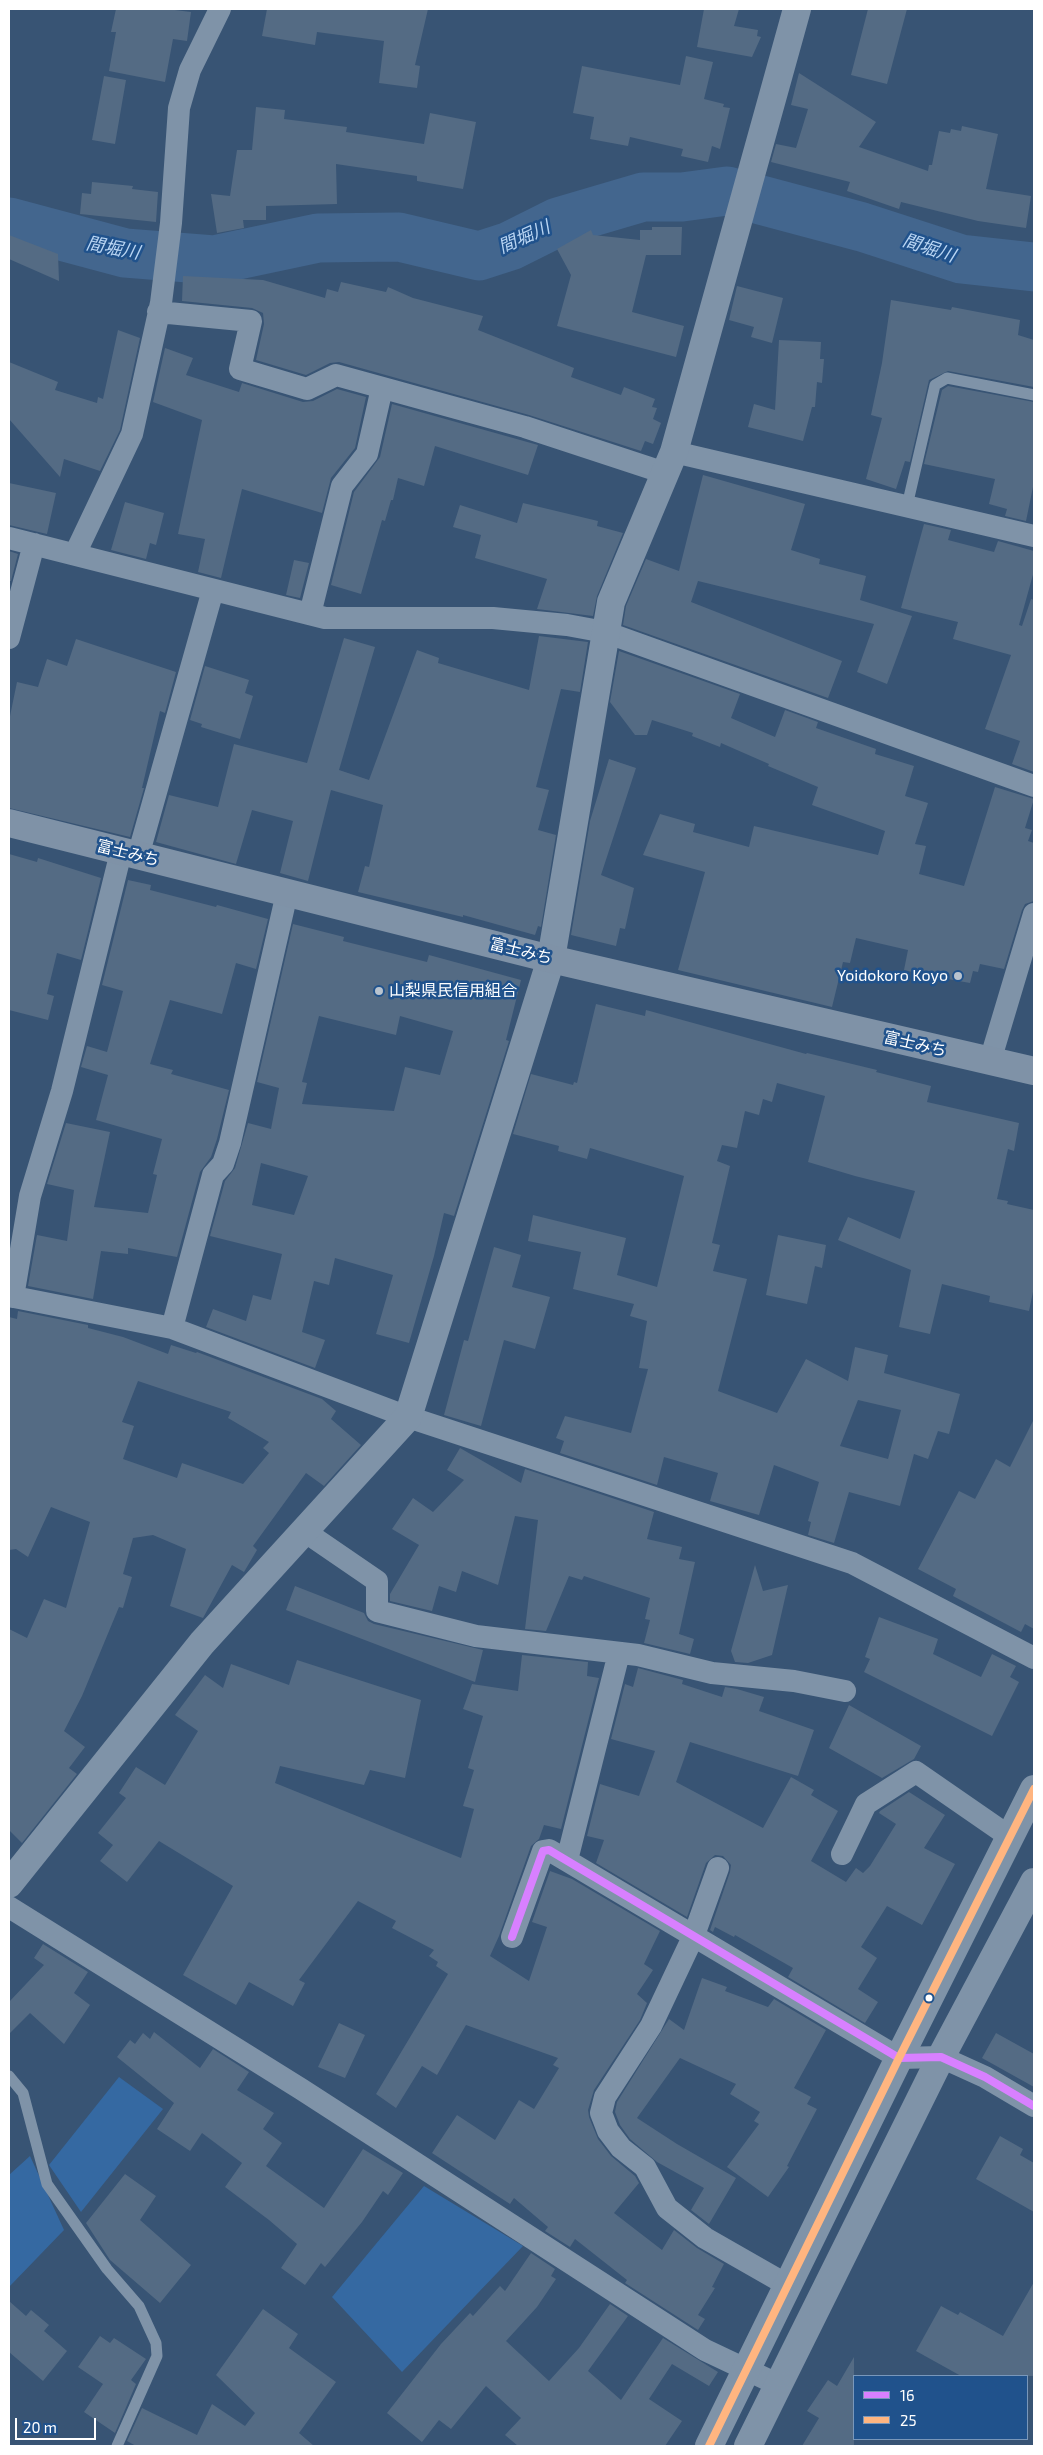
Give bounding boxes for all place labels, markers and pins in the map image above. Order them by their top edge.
place label: Yoidokoro Koyo [837,966,948,986]
marker: Yoidokoro Koyo [952,970,964,982]
place label: 山梨県民信用組合 [389,981,517,1001]
marker: 山梨県民信用組合 [373,985,385,997]
unlabelled marker [924,1993,934,2003]

